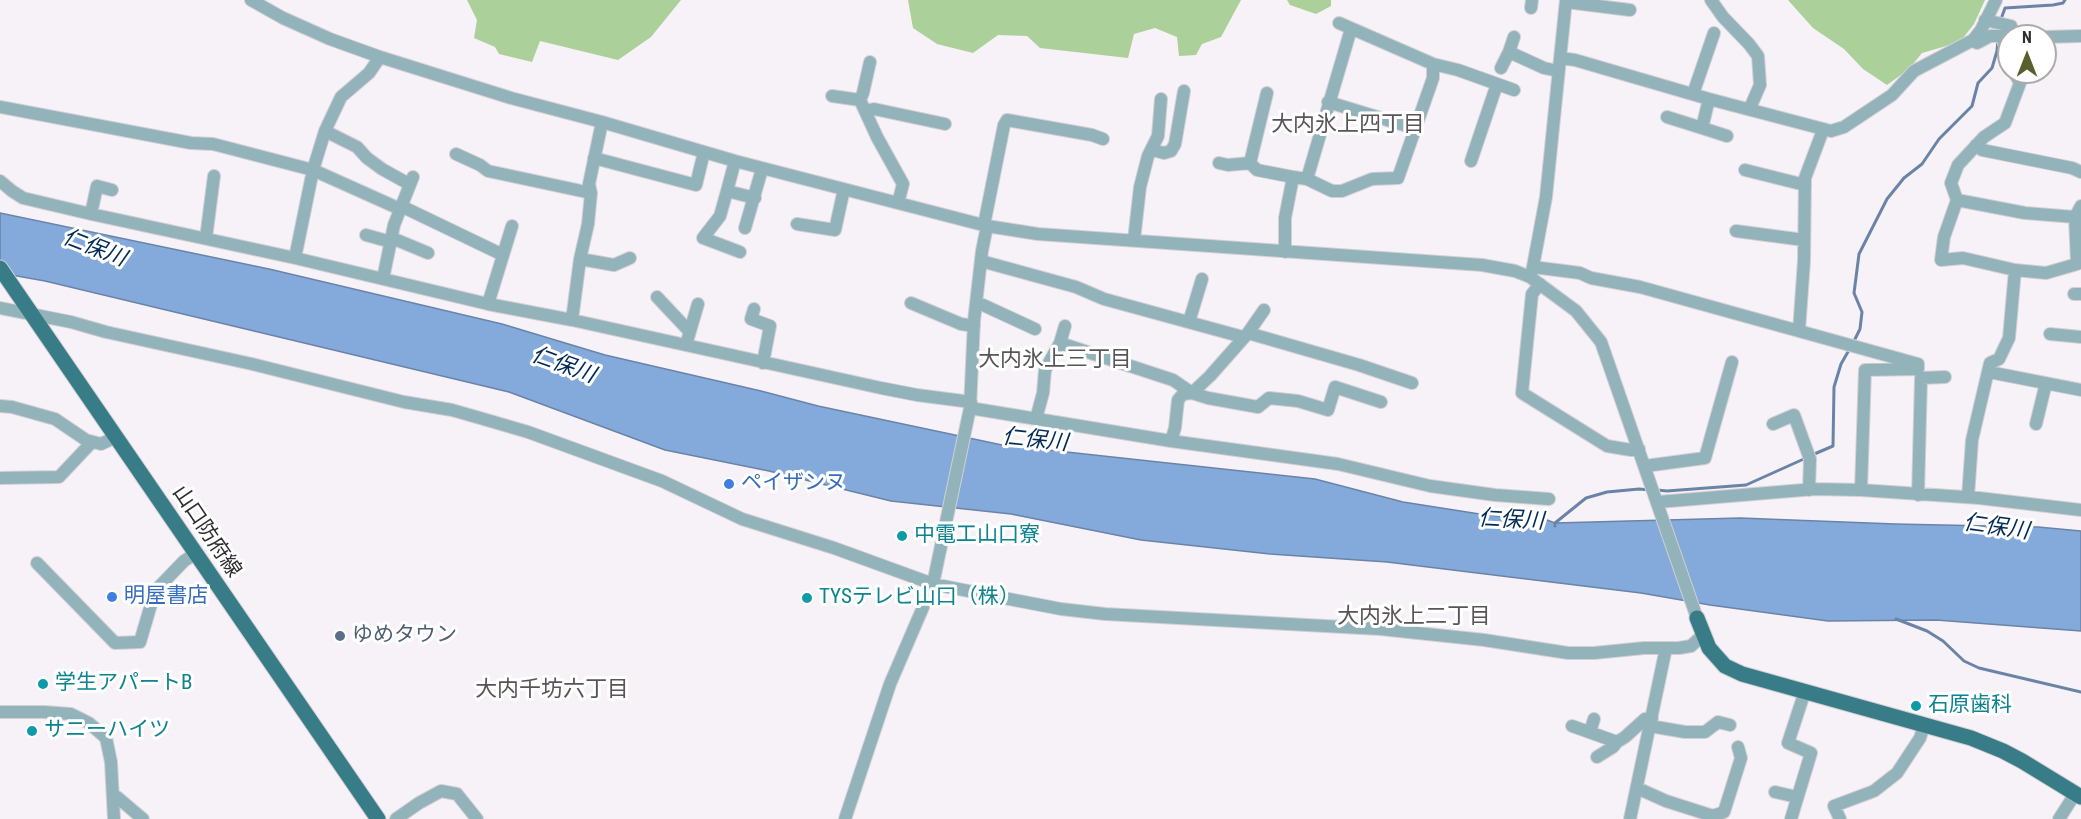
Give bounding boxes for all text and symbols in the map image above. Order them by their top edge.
north arrow [1997,24,2057,84]
text: N [2022,28,2032,47]
district label: 大内氷上四丁目 [1271,112,1425,138]
water label: 仁保川 [58,225,130,273]
water label: 仁保川 [527,342,599,390]
district label: 大内氷上三丁目 [978,347,1132,373]
water label: 仁保川 [1001,424,1069,458]
place label: ペイザンヌ [741,471,846,497]
marker: ペイザンヌ [722,477,736,491]
street label: 山口防府線 [166,481,246,583]
water label: 仁保川 [1477,506,1545,536]
water label: 仁保川 [1961,510,2031,546]
place label: 中電工山口寮 [914,523,1040,549]
marker: 中電工山口寮 [895,529,909,543]
place label: 明屋書店 [124,584,208,610]
place label: TYSテレビ山口（株） [819,585,1020,611]
marker: 明屋書店 [105,590,119,604]
marker: TYSテレビ山口（株） [800,591,814,605]
district label: 大内氷上二丁目 [1337,604,1491,630]
place label: ゆめタウン [352,623,457,649]
marker: ゆめタウン [333,629,347,643]
place label: 学生アパートB [55,671,192,697]
marker: 学生アパートB [36,677,50,691]
district label: 大内千坊六丁目 [475,677,629,703]
place label: 石原歯科 [1928,693,2012,719]
marker: 石原歯科 [1909,699,1923,713]
place label: サニーハイツ [44,718,170,744]
marker: サニーハイツ [25,724,39,738]

